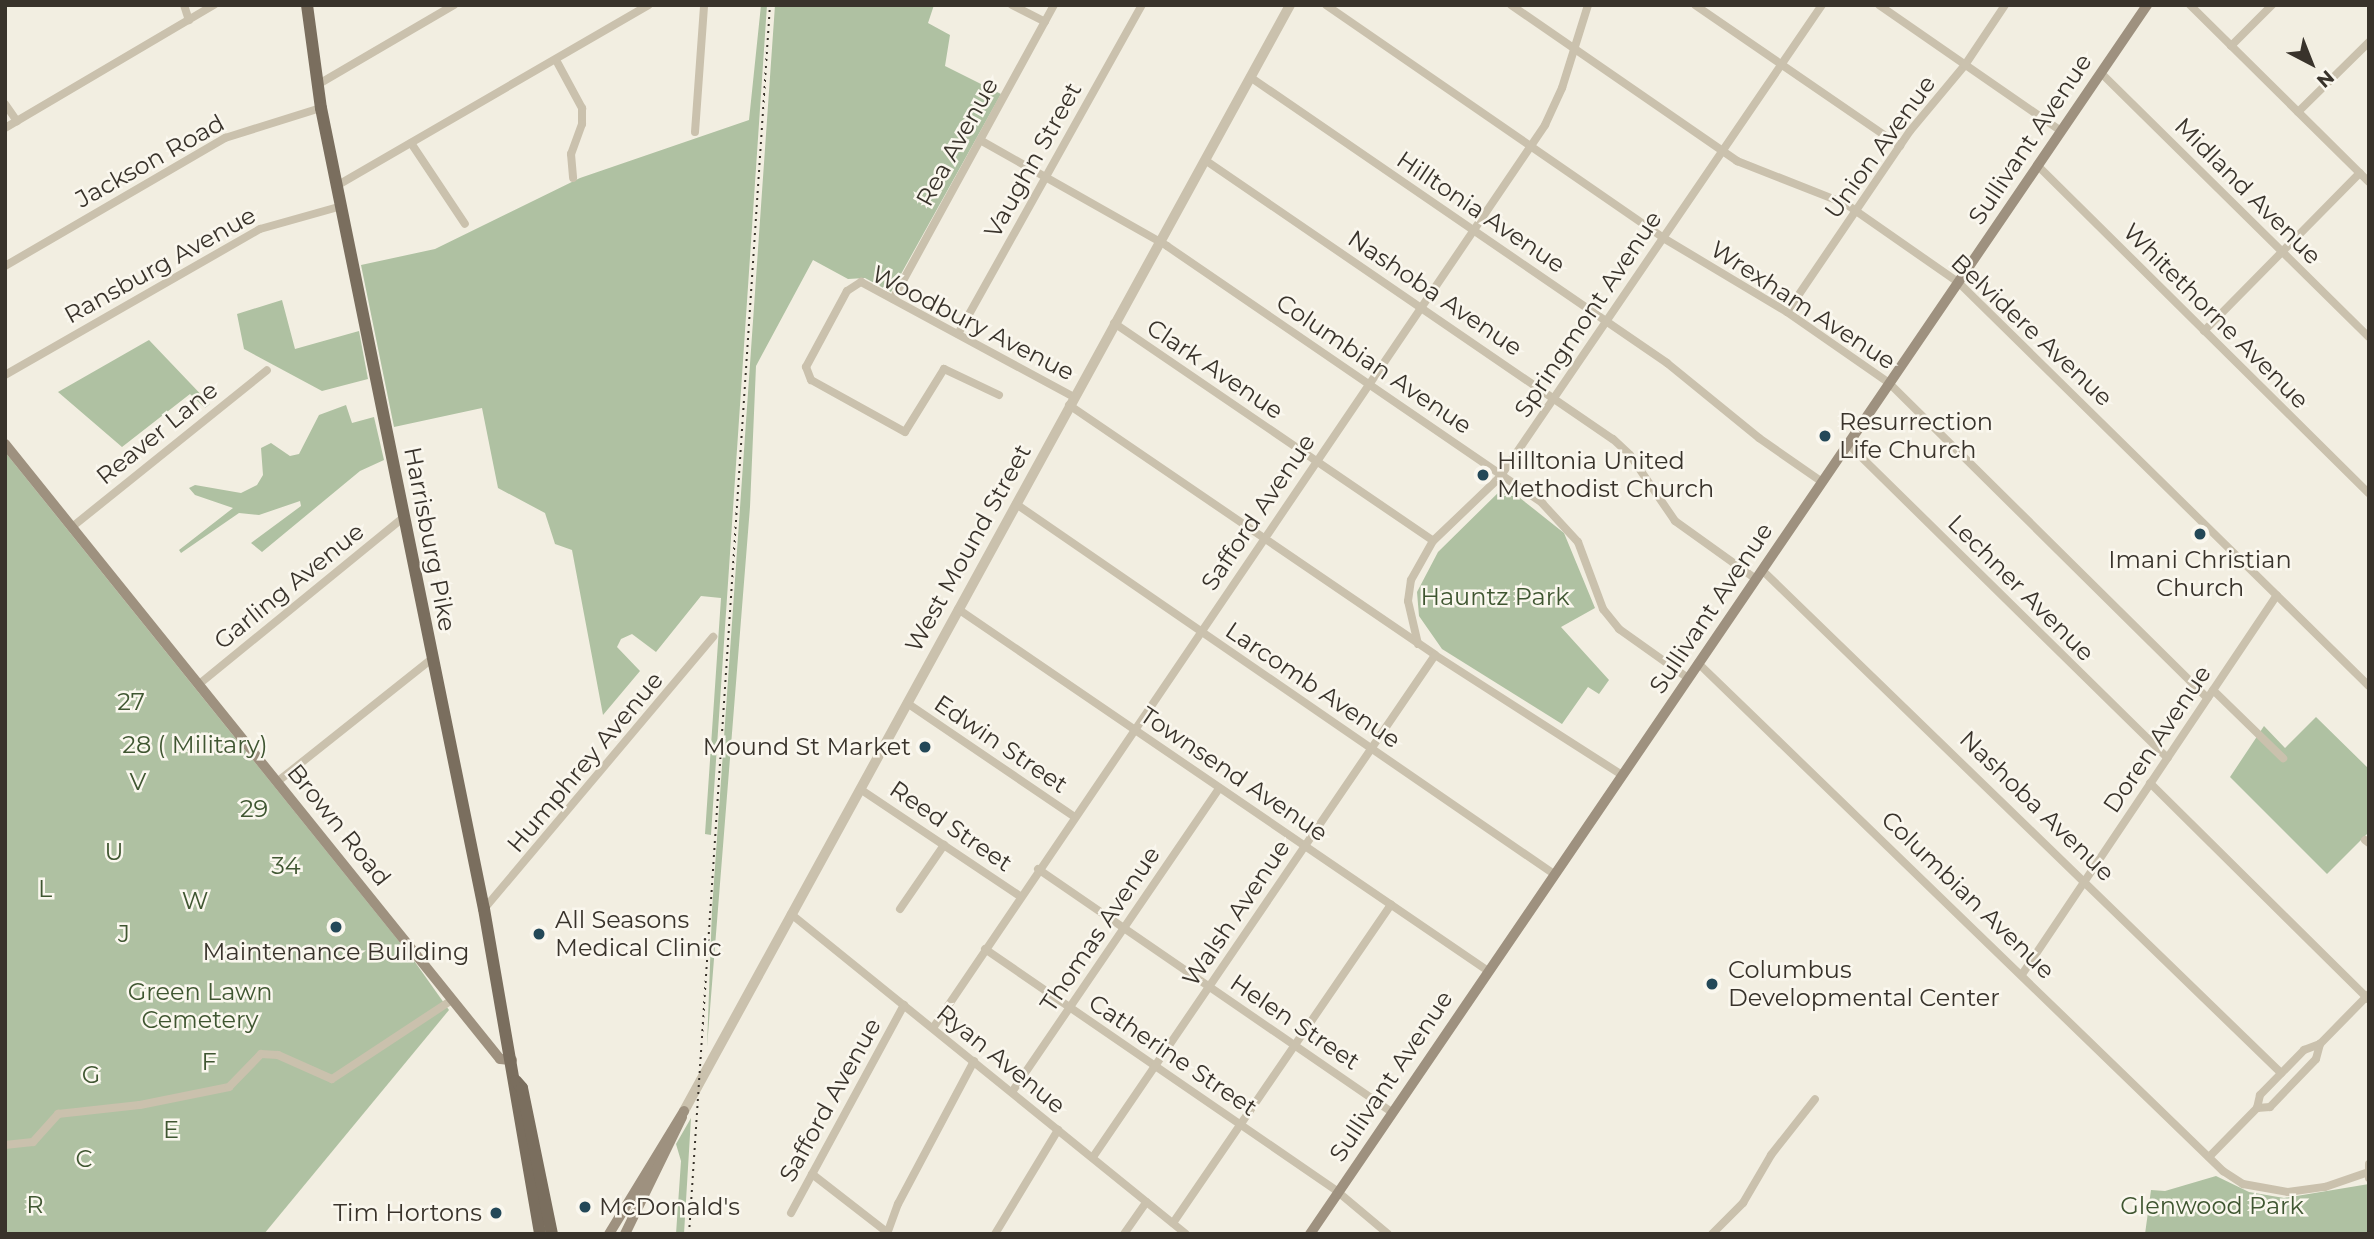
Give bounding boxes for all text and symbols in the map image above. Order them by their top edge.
north arrow [2276,28,2346,98]
street label: Sullivant Avenue [1962,48,2098,230]
text: N [2312,65,2339,93]
street label: Union Avenue [1818,70,1942,224]
street label: Rea Avenue [910,73,1004,211]
street label: Vaughn Street [978,77,1088,243]
street label: Jackson Road [71,108,229,214]
street label: Midland Avenue [2169,112,2327,270]
street label: Hilltonia Avenue [1391,145,1571,279]
street label: Ransburg Avenue [59,200,261,330]
street label: Springmont Avenue [1508,205,1668,423]
street label: Whitethorne Avenue [2117,217,2315,415]
street label: Nashoba Avenue [1342,224,1528,362]
street label: Wrexham Avenue [1705,234,1901,376]
street label: Belvidere Avenue [1945,248,2119,412]
street label: Woodbury Avenue [867,259,1079,387]
street label: Columbian Avenue [1271,288,1477,440]
street label: Clark Avenue [1141,313,1289,425]
street label: Reaver Lane [91,375,223,491]
place label: Resurrection Life Church [1839,408,1993,464]
street label: Safford Avenue [1195,428,1321,596]
marker: Resurrection Life Church [1817,428,1833,444]
street label: West Mound Street [899,439,1037,657]
street label: Harrisburg Pike [398,444,462,634]
place label: Hilltonia United Methodist Church [1497,447,1714,503]
marker: Hilltonia United Methodist Church [1475,467,1491,483]
street label: Lechner Avenue [1942,509,2100,667]
street label: Garling Avenue [208,517,370,655]
street label: Sullivant Avenue [1643,517,1779,699]
marker: Imani Christian Church [2192,526,2208,542]
place label: Imani Christian Church [2108,546,2292,602]
park label: Hauntz Park [1420,583,1570,611]
street label: Larcomb Avenue [1220,616,1406,754]
street label: Doren Avenue [2097,660,2217,818]
street label: Humphrey Avenue [501,666,669,858]
park label: 27 [117,688,145,716]
street label: Edwin Street [929,689,1073,799]
street label: Townsend Avenue [1135,701,1333,847]
street label: Nashoba Avenue [1954,725,2120,887]
park label: 28 ( Military) [122,731,268,759]
place label: Mound St Market [703,733,911,761]
marker: Mound St Market [917,739,933,755]
street label: Brown Road [281,758,397,892]
park label: V [130,768,146,796]
street label: Reed Street [884,775,1018,877]
park label: 29 [240,795,268,823]
street label: Columbian Avenue [1875,805,2061,985]
street label: Walsh Avenue [1176,834,1296,992]
park label: U [104,838,124,866]
street label: Thomas Avenue [1034,841,1166,1017]
park label: 34 [271,852,301,880]
park label: L [38,875,52,903]
park label: W [182,887,208,915]
place label: All Seasons Medical Clinic [555,906,722,962]
marker: Maintenance Building [328,919,344,935]
park label: J [118,920,130,948]
marker: All Seasons Medical Clinic [529,924,549,944]
place label: Maintenance Building [203,938,469,966]
place label: Columbus Developmental Center [1728,956,2000,1012]
street label: Helen Street [1225,968,1365,1076]
marker: Columbus Developmental Center [1702,974,1722,994]
park label: Green Lawn Cemetery [128,978,272,1034]
street label: Sullivant Avenue [1323,985,1459,1167]
street label: Catherine Street [1083,988,1263,1122]
street label: Ryan Avenue [931,998,1071,1120]
street label: Safford Avenue [773,1013,887,1187]
park label: F [201,1048,217,1076]
park label: G [82,1061,100,1089]
park label: E [163,1116,179,1144]
park label: C [75,1145,93,1173]
park label: R [26,1191,44,1219]
park label: Glenwood Park [2120,1192,2304,1220]
place label: McDonald's [599,1193,740,1221]
place label: Tim Hortons [333,1199,482,1227]
marker: McDonald's [577,1199,593,1215]
marker: Tim Hortons [488,1205,504,1221]

